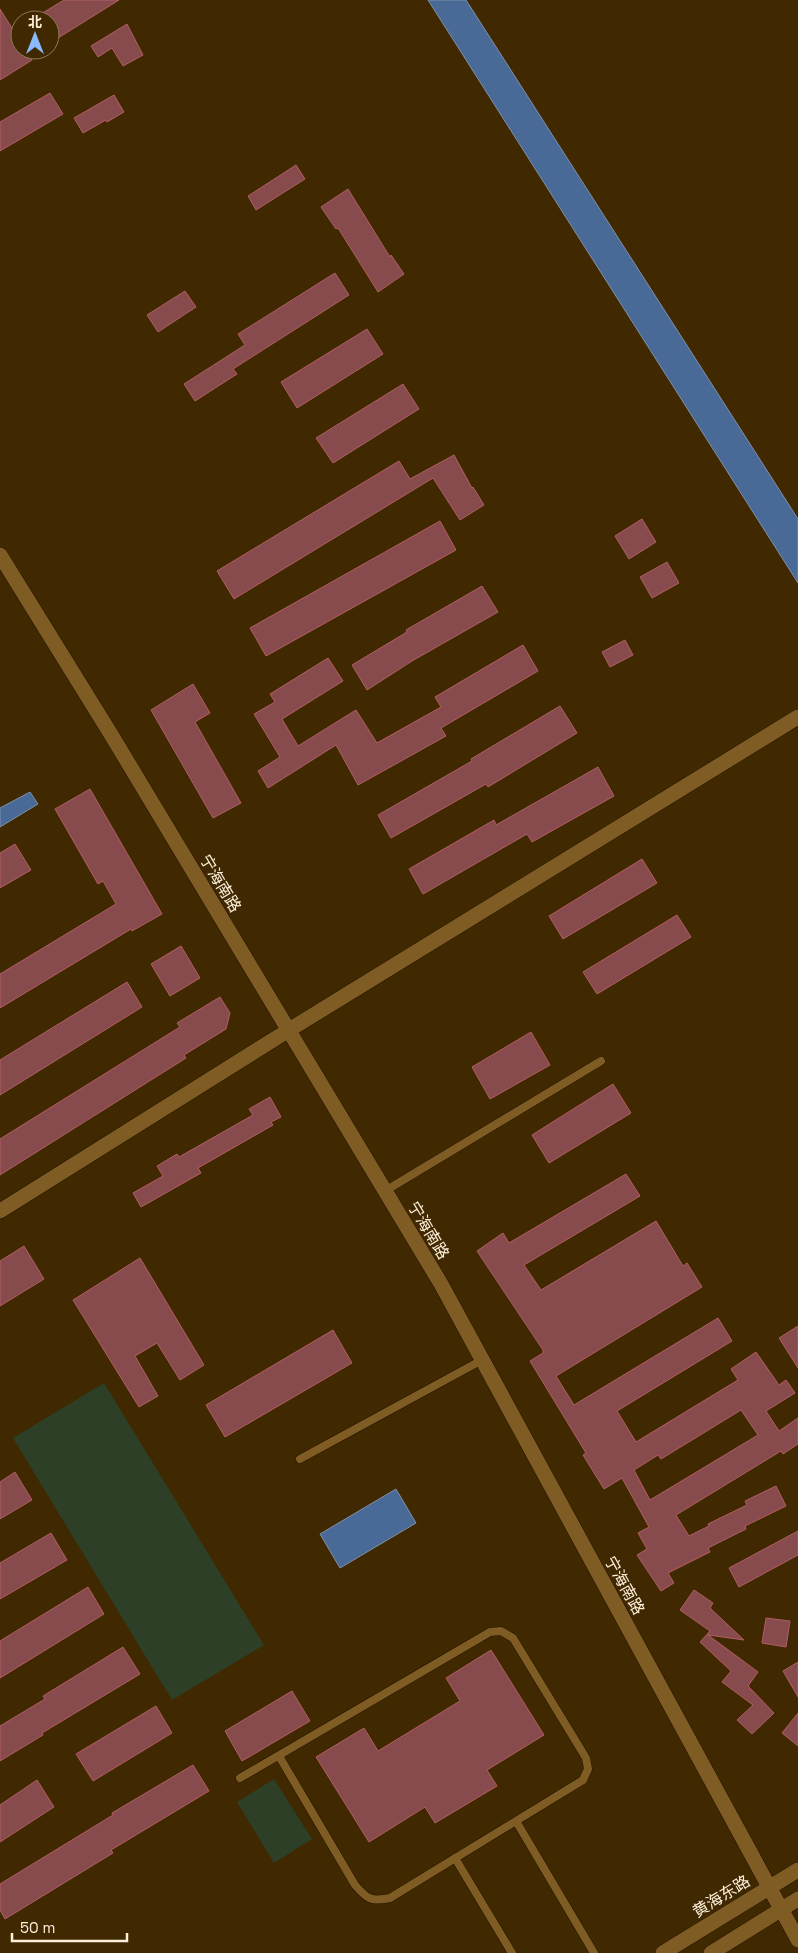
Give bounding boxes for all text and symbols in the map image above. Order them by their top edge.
north arrow [10,10,60,60]
text: 北 [28,13,42,31]
street label: 宁海南路 [195,850,246,916]
street label: 宁海南路 [403,1197,454,1263]
street label: 宁海南路 [600,1552,649,1618]
street label: 黄海东路 [689,1871,754,1922]
scale bar [12,1910,128,1942]
text: 50 m [20,1918,55,1937]

